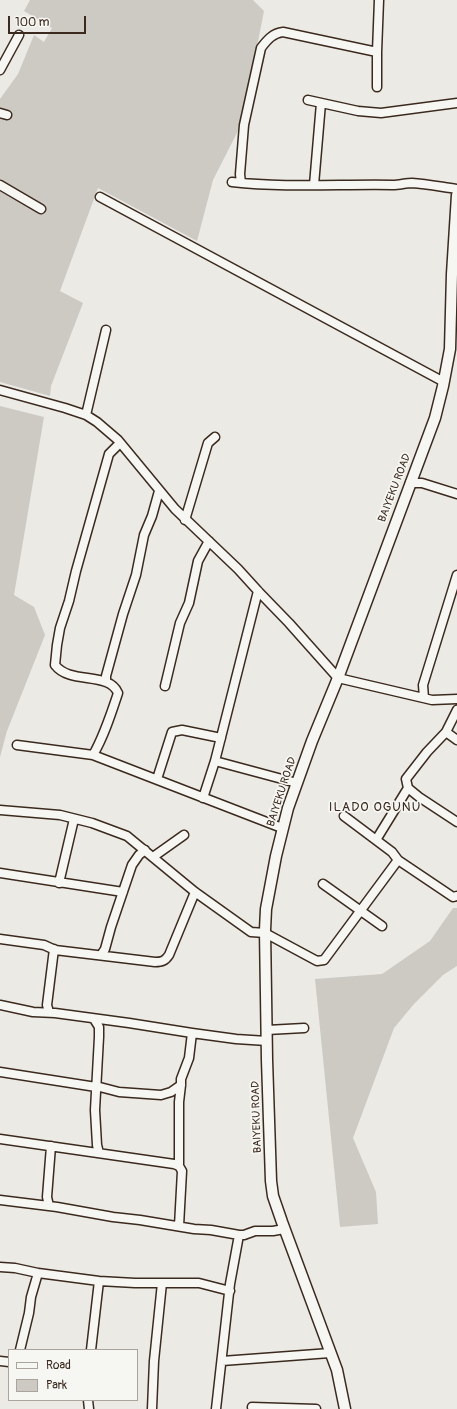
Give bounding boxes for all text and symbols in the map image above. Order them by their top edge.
scale bar [10,8,88,34]
text: 100 m [15,15,49,30]
street label: BAIYEKU ROAD [376,452,414,524]
street label: BAIYEKU ROAD [265,756,299,828]
district label: ILADO OGUNU [329,800,421,816]
street label: BAIYEKU ROAD [249,1081,265,1153]
legend [8,1349,138,1401]
text: Road [46,1358,71,1373]
text: Park [46,1378,67,1393]

